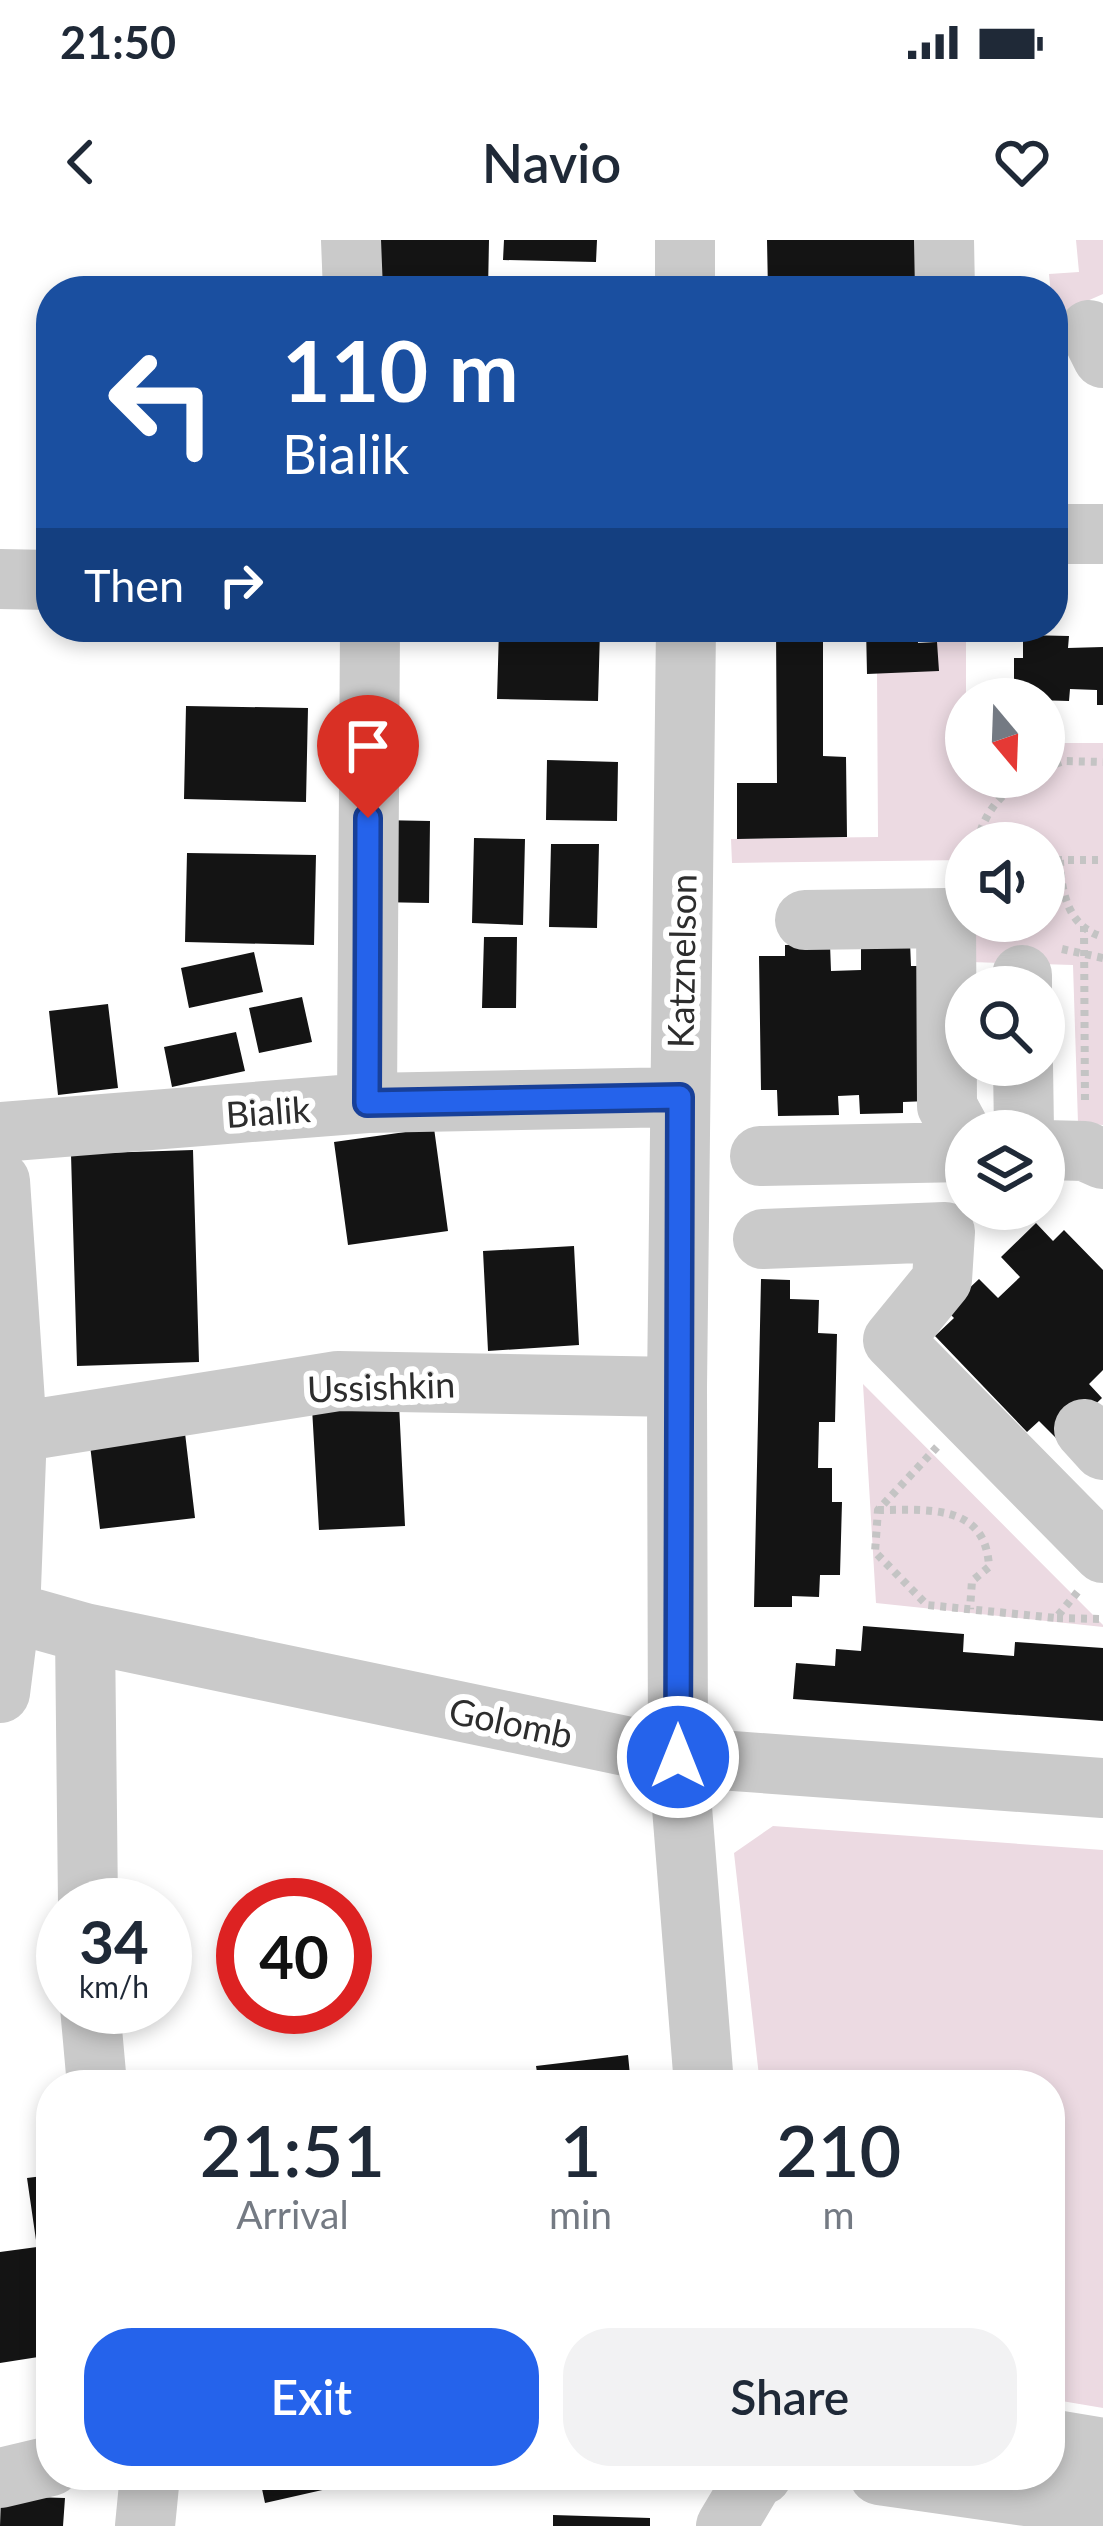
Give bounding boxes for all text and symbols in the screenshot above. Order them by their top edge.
text: 21:50 [60,15,176,69]
icon: back [48,129,114,195]
icon: heart [989,129,1055,195]
text: Navio [482,130,621,195]
text: 110 m [282,319,519,420]
icon: left [84,324,240,480]
text: Bialik [282,421,409,486]
icon: right [208,552,274,618]
text: Then [84,558,184,612]
north arrow [945,678,1065,798]
map controls [945,678,1065,1230]
pin [317,695,419,818]
icon: arrive [335,713,401,779]
button: sound [945,822,1065,942]
street label: Katznelson [657,873,705,1049]
button: search [945,966,1065,1086]
street label: Bialik [224,1086,313,1136]
button: layers [945,1110,1065,1230]
street label: Ussishkin [306,1361,456,1411]
street label: Golomb [445,1687,577,1757]
position arrow [615,1694,741,1820]
speed limit sign: 40 [216,1878,372,2034]
text: 34 [79,1905,149,1977]
text: km/h [79,1968,149,2004]
text: 21:51 [200,2106,385,2192]
text: 1 [560,2106,601,2192]
text: 210 [776,2106,901,2192]
text: Arrival [236,2191,349,2237]
text: min [549,2191,612,2237]
text: m [823,2191,855,2237]
button: Exit [84,2328,539,2466]
button: Share [563,2328,1017,2466]

